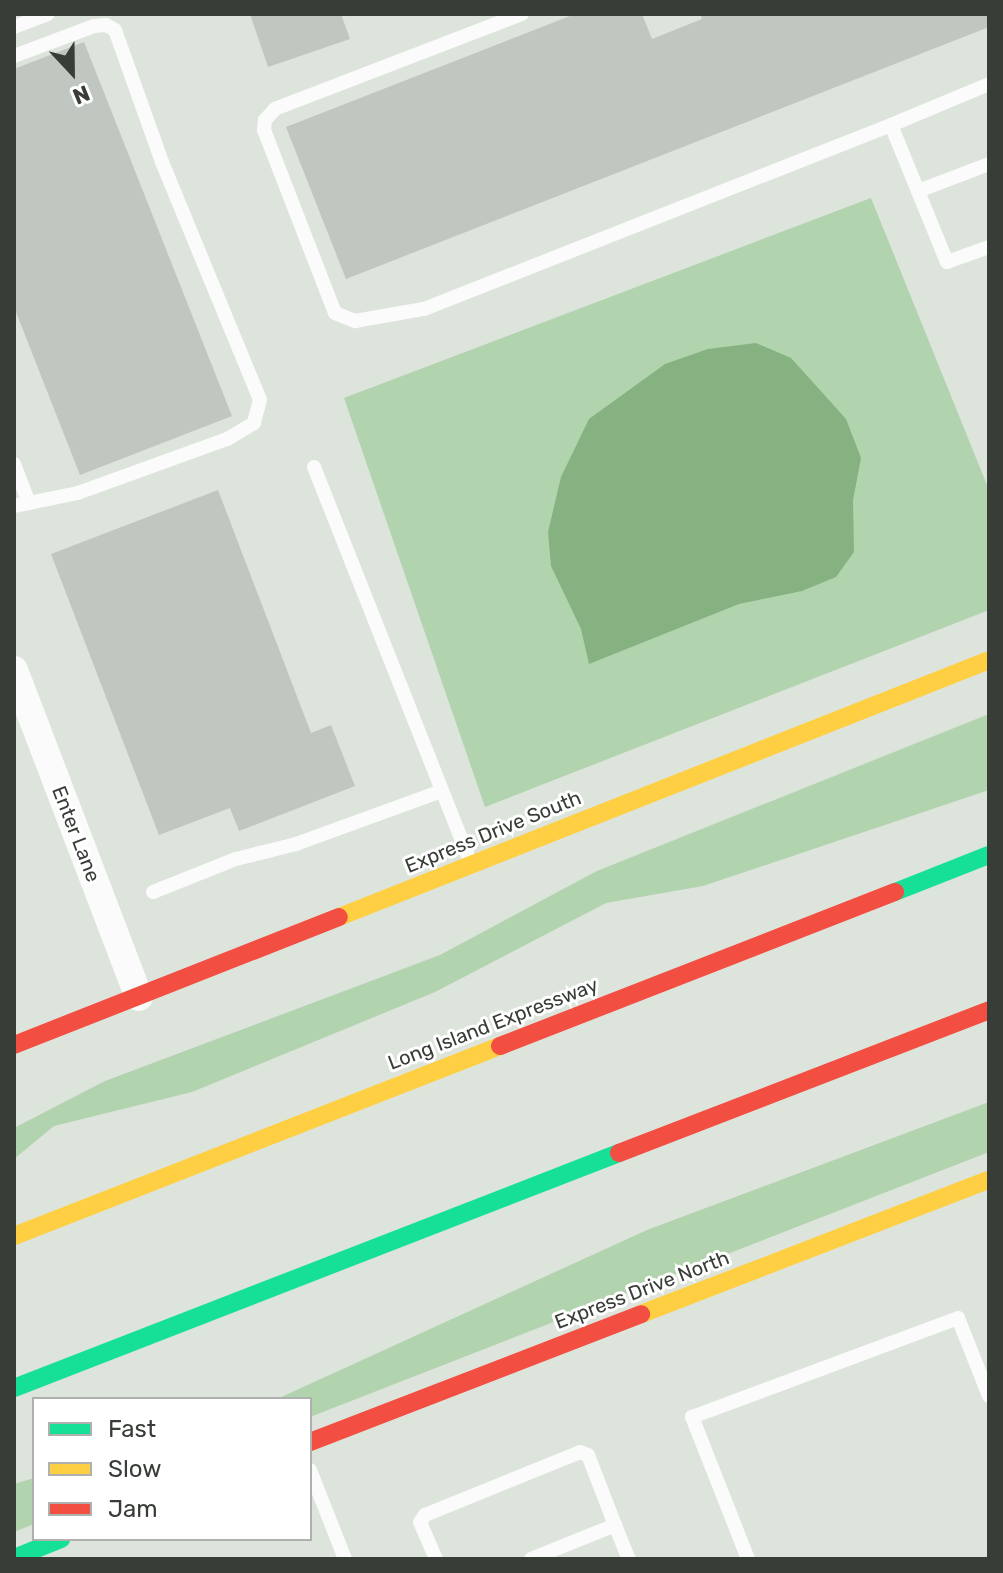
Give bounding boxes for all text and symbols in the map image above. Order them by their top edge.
north arrow [32,32,112,112]
text: N [69,79,94,110]
street label: Enter Lane [47,782,105,886]
street label: Express Drive South [401,786,585,878]
street label: Long Island Expressway [385,973,601,1075]
street label: Express Drive North [551,1246,733,1334]
legend [32,1397,312,1541]
text: Fast [108,1415,156,1443]
text: Slow [108,1455,161,1483]
text: Jam [108,1495,158,1523]

